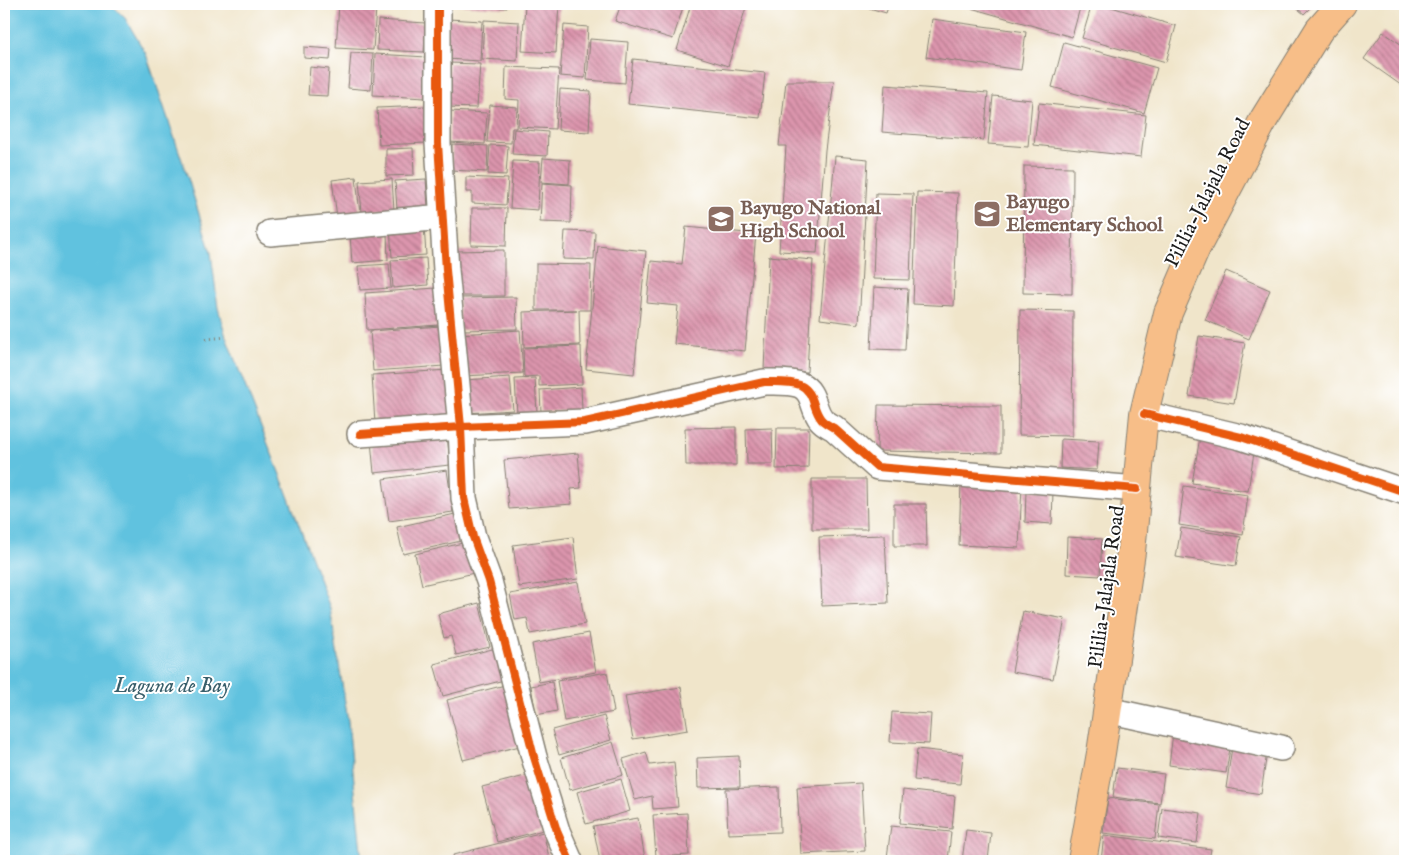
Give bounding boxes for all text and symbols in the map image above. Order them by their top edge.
street label: Pililia-Jalajala Road [1160,114,1257,272]
place label: Bayugo Elementary School [1006,190,1164,238]
place label: Bayugo National High School [740,196,881,244]
school or university icon: Bayugo Elementary School [972,199,1002,229]
school or university icon: Bayugo National High School [706,204,736,234]
street label: Pililia-Jalajala Road [1083,504,1131,670]
water label: Laguna de Bay [113,673,230,700]

